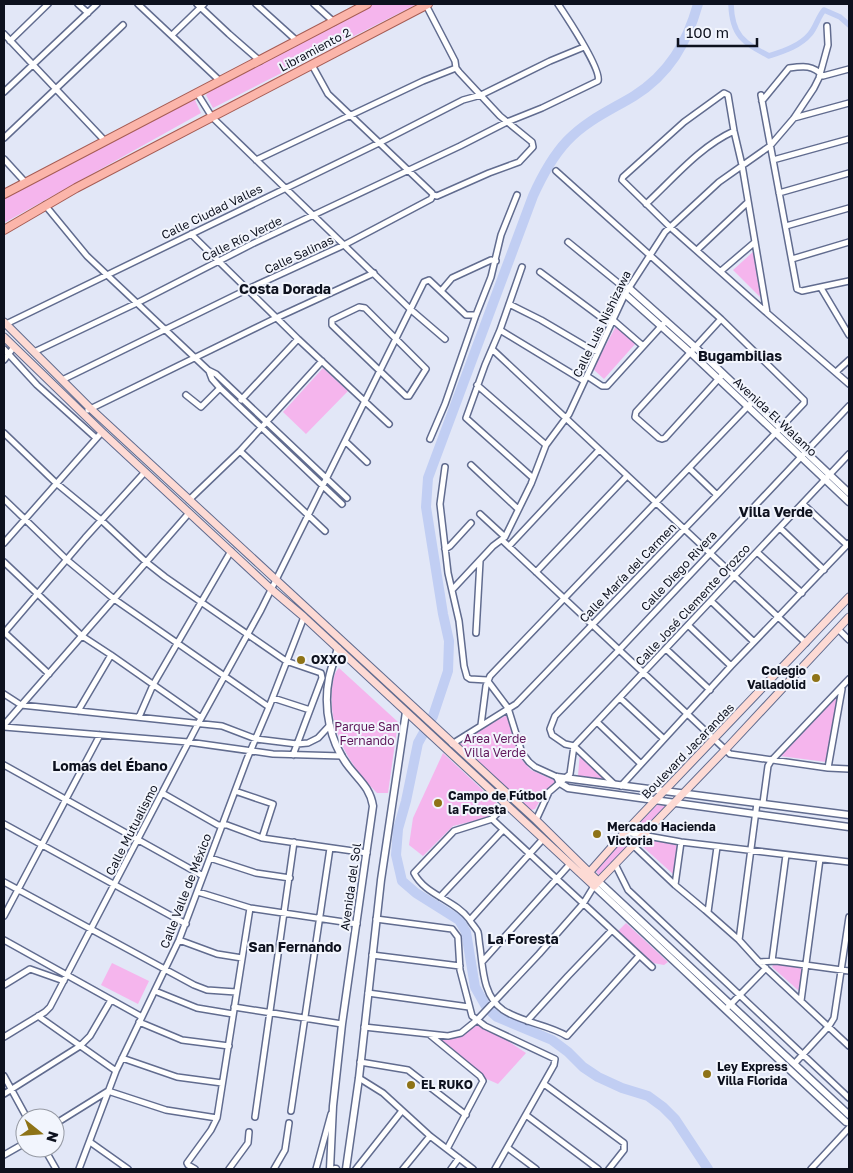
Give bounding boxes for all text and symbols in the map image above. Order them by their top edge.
scale bar [678,15,757,47]
text: 100 m [686,23,729,41]
street label: Libramiento 2 [276,24,353,75]
street label: Calle Ciudad Valles [159,181,265,243]
street label: Calle Río Verde [199,213,284,264]
street label: Calle Salinas [262,232,336,277]
street label: Calle Luis Nishizawa [569,268,634,380]
district label: Costa Dorada [239,280,331,297]
district label: Bugambilias [698,347,782,364]
street label: Avenida El Walamo [730,374,820,459]
district label: Villa Verde [739,503,813,520]
street label: Calle María del Carmen [576,520,679,626]
street label: Calle Diego Rivera [637,527,720,614]
street label: Calle José Clemente Orozco [632,540,753,669]
place label: OXXO [311,652,346,667]
marker: OXXO [295,654,307,666]
place label: Colegio Valladolid [747,663,806,692]
marker: Colegio Valladolid [810,672,822,684]
street label: Boulevard Jacarandas [638,700,737,802]
park label: Parque San Fernando [334,719,400,748]
park label: Area Verde Villa Verde [464,731,526,760]
district label: Lomas del Ébano [52,757,168,774]
street label: Calle Mutualismo [102,782,161,878]
place label: Campo de Fútbol la Foresta [448,788,547,817]
marker: Campo de Fútbol la Foresta [432,797,444,809]
place label: Mercado Hacienda Victoria [607,819,716,848]
marker: Mercado Hacienda Victoria [591,828,603,840]
street label: Calle Valle de México [157,831,214,950]
street label: Avenida del Sol [337,842,364,932]
district label: La Foresta [487,930,559,947]
district label: San Fernando [248,938,342,955]
place label: Ley Express Villa Florida [717,1059,788,1088]
marker: Ley Express Villa Florida [701,1068,713,1080]
place label: EL RUKO [421,1077,473,1092]
marker: EL RUKO [405,1079,417,1091]
north arrow [15,1108,65,1158]
text: N [43,1129,63,1145]

